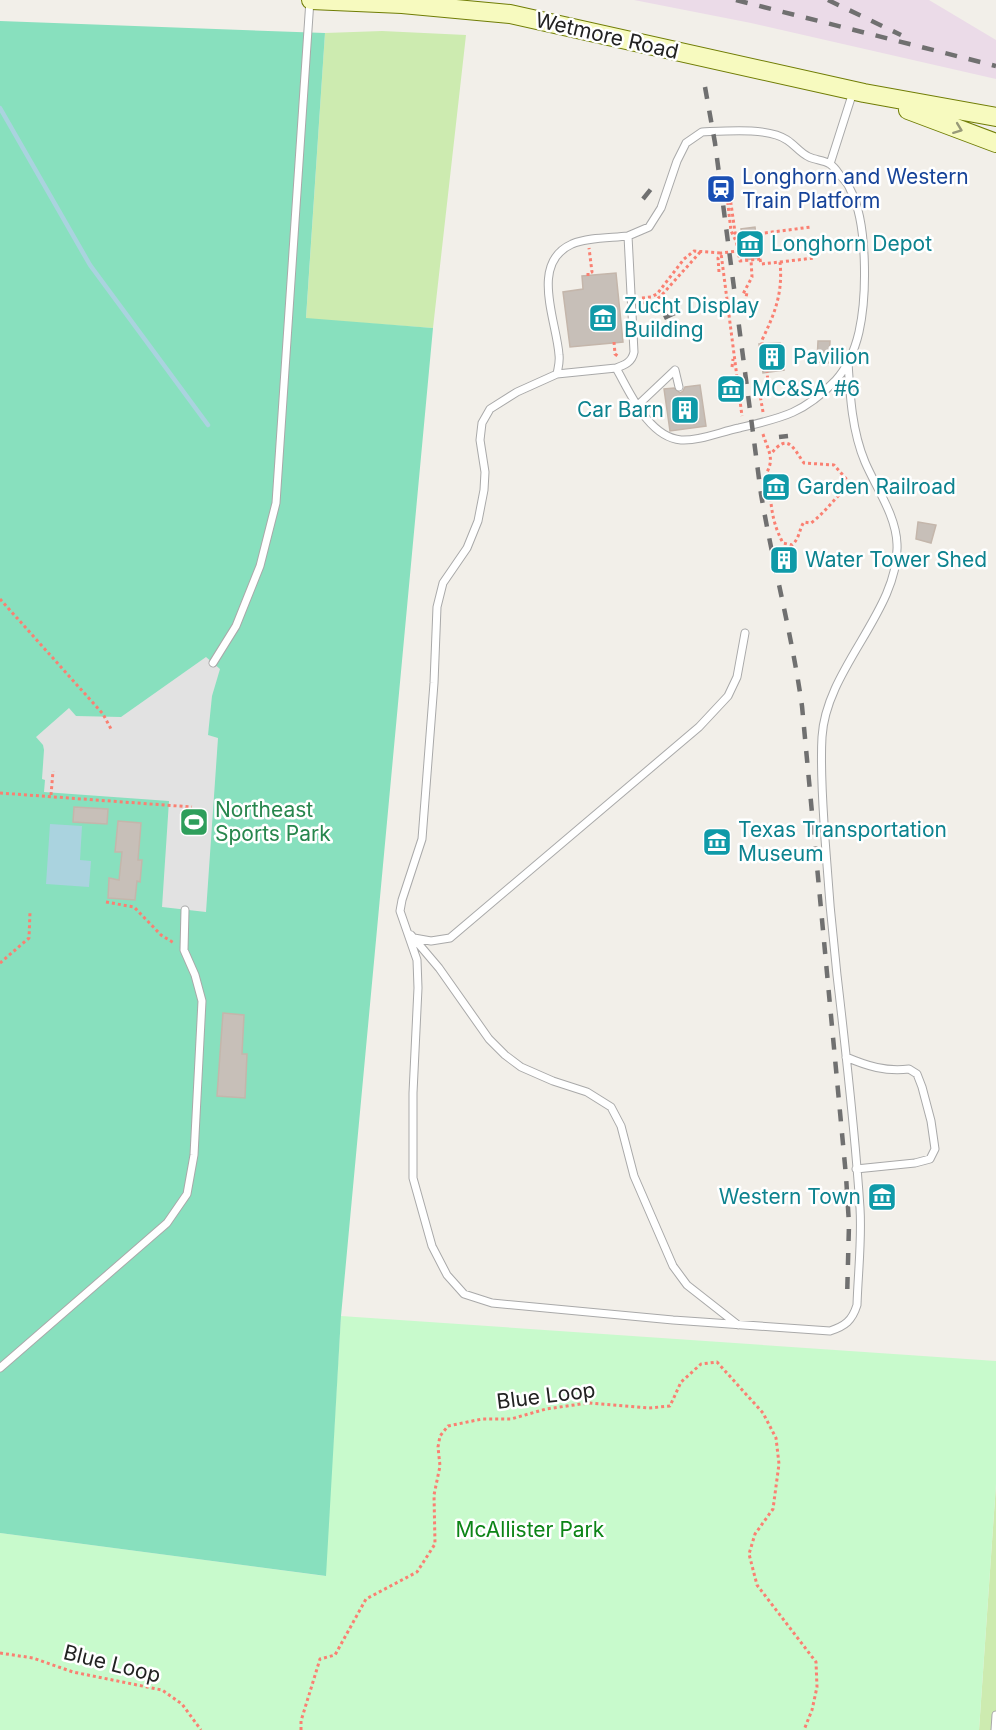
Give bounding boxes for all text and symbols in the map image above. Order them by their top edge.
street label: Wetmore Road [533,7,681,64]
one-way arrow [952,121,963,134]
place label: Longhorn and Western Train Platform [742,164,969,213]
station icon: Longhorn and Western Train Platform [705,173,737,205]
museum icon: Longhorn Depot [734,228,766,260]
place label: Longhorn Depot [771,231,932,256]
place label: Zucht Display Building [624,293,760,342]
museum icon: Zucht Display Building [587,302,619,334]
building icon: Pavilion [756,341,788,373]
place label: Pavilion [793,344,870,369]
museum icon: MC&SA #6 [715,373,747,405]
place label: MC&SA #6 [752,376,860,401]
building icon: Car Barn [669,394,701,426]
place label: Car Barn [577,397,664,422]
museum icon: Garden Railroad [760,471,792,503]
place label: Garden Railroad [797,474,956,499]
building icon: Water Tower Shed [768,544,800,576]
place label: Water Tower Shed [805,547,987,572]
place label: Northeast Sports Park [215,797,331,846]
sports icon: Northeast Sports Park [178,806,210,838]
place label: Texas Transportation Museum [738,817,947,866]
museum icon: Texas Transportation Museum [701,826,733,858]
museum icon: Western Town [866,1181,898,1213]
place label: Western Town [719,1184,861,1209]
street label: Blue Loop [495,1377,597,1414]
park label: McAllister Park [456,1517,605,1542]
street label: Blue Loop [61,1639,163,1688]

